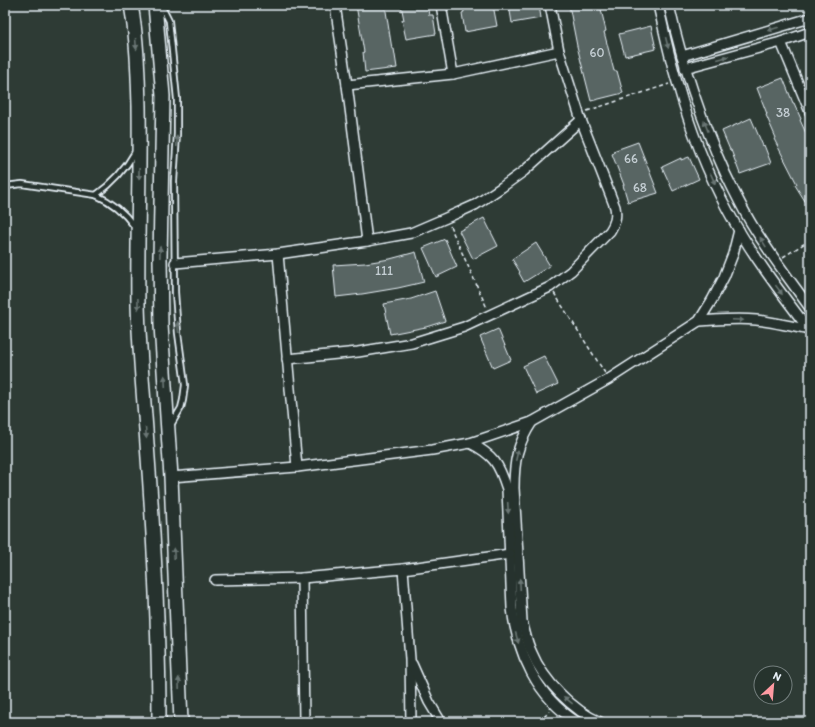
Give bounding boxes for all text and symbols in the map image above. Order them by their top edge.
one-way arrow [766,26,778,32]
one-way arrow [664,37,670,49]
one-way arrow [133,38,140,50]
house number: 60 [590,45,604,60]
one-way arrow [716,54,729,60]
house number: 38 [776,105,790,120]
one-way arrow [702,119,708,131]
one-way arrow [173,135,180,147]
house number: 66 [624,151,638,166]
one-way arrow [136,168,143,180]
one-way arrow [710,173,716,185]
house number: 68 [633,180,647,195]
one-way arrow [760,236,767,248]
one-way arrow [157,245,163,258]
house number: 111 [375,263,393,278]
one-way arrow [775,285,783,296]
one-way arrow [135,298,141,311]
one-way arrow [732,316,744,323]
one-way arrow [174,321,181,333]
one-way arrow [161,375,168,387]
one-way arrow [143,427,150,439]
one-way arrow [514,449,520,461]
one-way arrow [505,502,511,515]
one-way arrow [171,546,177,559]
one-way arrow [517,577,523,590]
one-way arrow [515,632,521,644]
north arrow [753,665,793,705]
text: N [771,669,783,684]
one-way arrow [176,676,182,689]
one-way arrow [562,696,573,705]

